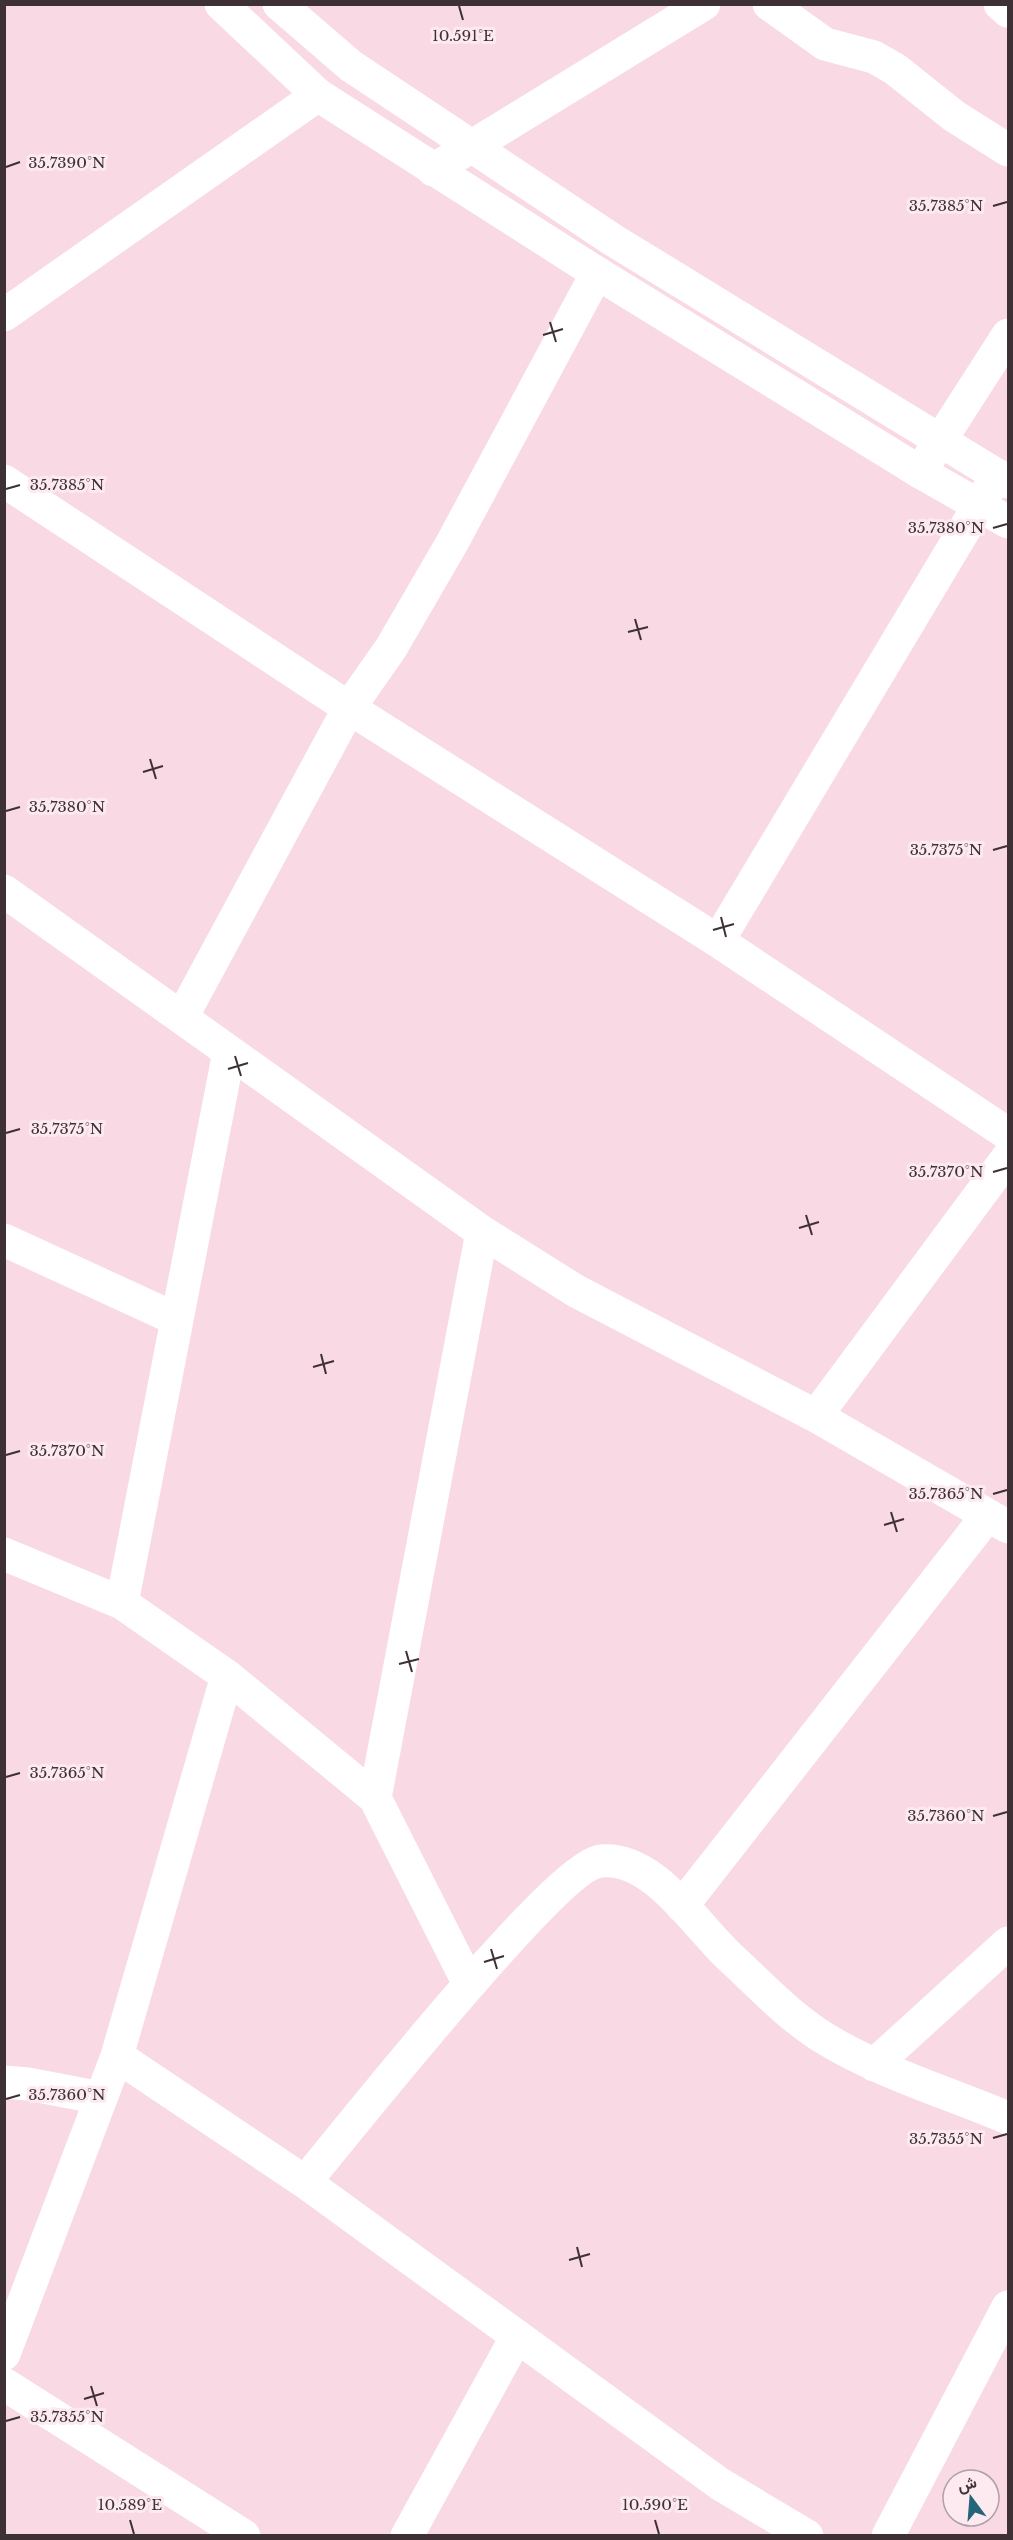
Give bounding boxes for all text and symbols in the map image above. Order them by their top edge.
text: 10.591°E [432,26,494,45]
text: 35.7390°N [28,153,106,172]
text: 35.7385°N [909,196,983,215]
text: 35.7385°N [30,475,104,494]
text: 35.7380°N [908,518,984,537]
text: 35.7380°N [29,797,105,816]
text: 35.7375°N [910,840,982,859]
text: 35.7375°N [31,1119,103,1138]
text: 35.7370°N [908,1162,984,1181]
text: 35.7370°N [29,1441,105,1460]
text: 35.7365°N [908,1484,984,1503]
text: 35.7365°N [29,1763,105,1782]
text: 35.7360°N [907,1806,985,1825]
text: 35.7360°N [28,2085,106,2104]
text: 35.7355°N [909,2129,983,2148]
text: 35.7355°N [30,2407,104,2426]
north arrow [941,2468,1001,2528]
text: ش [955,2471,979,2496]
text: 10.589°E [98,2495,162,2514]
text: 10.590°E [622,2495,688,2514]

